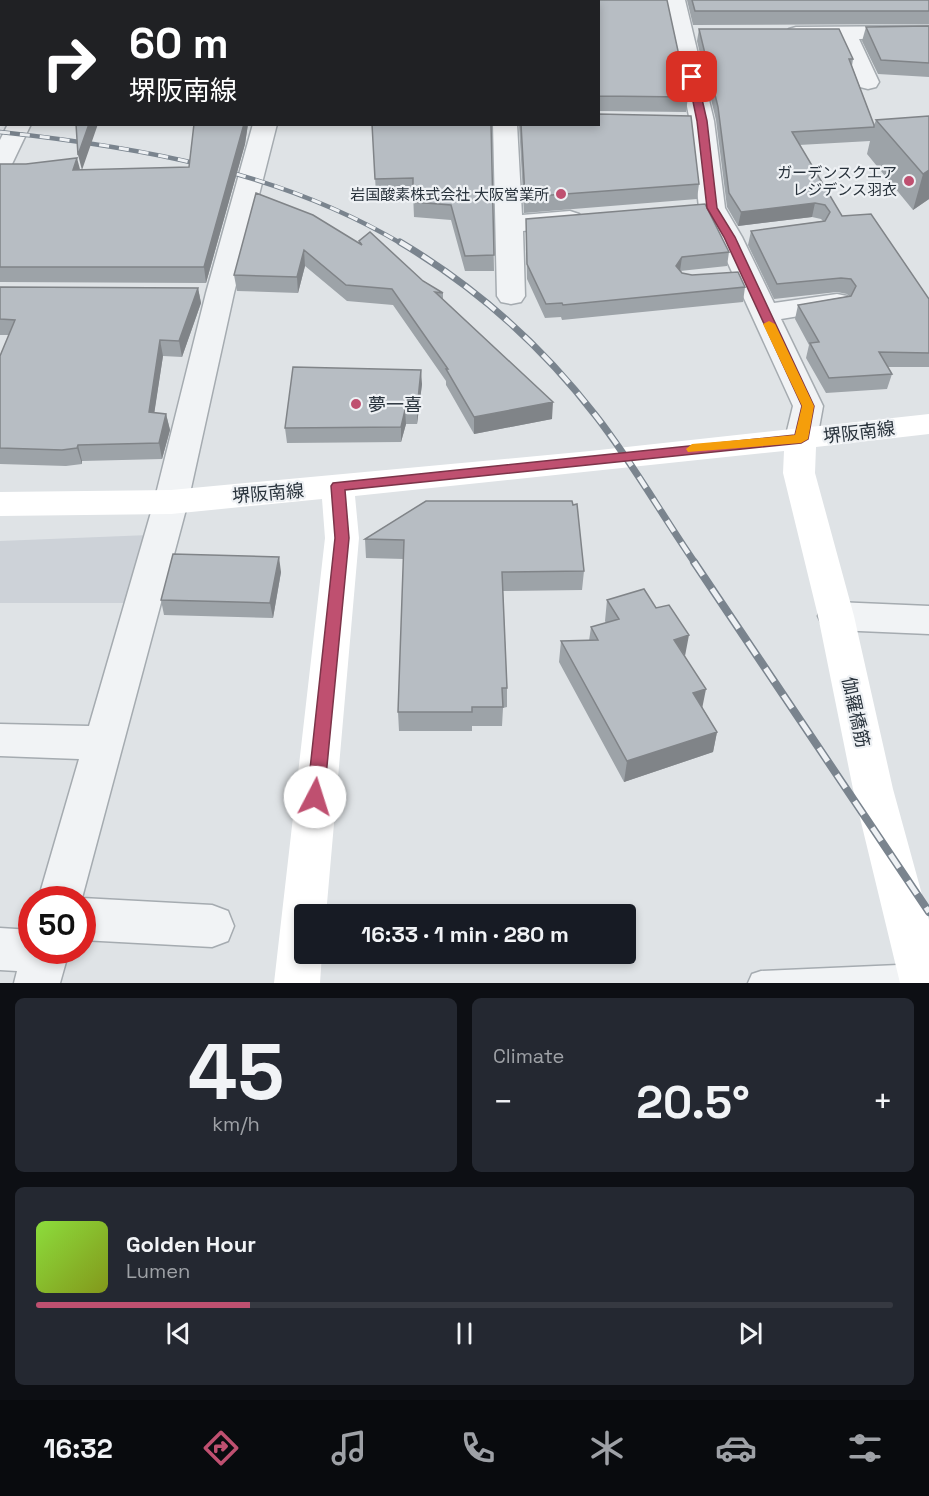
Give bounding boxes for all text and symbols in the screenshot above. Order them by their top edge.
text: 60 m [129,17,229,70]
icon: right [30,24,108,102]
pin [666,51,717,102]
icon: arrive [675,60,708,93]
text: 堺阪南線 [129,73,237,108]
place label: ガーデンスクエア レジデンス羽衣 [777,163,897,199]
marker: ガーデンスクエア レジデンス羽衣 [902,174,916,188]
place label: 岩国酸素株式会社 大阪営業所 [350,185,549,204]
marker: 岩国酸素株式会社 大阪営業所 [554,187,568,201]
place label: 夢一喜 [368,393,422,416]
marker: 夢一喜 [349,397,363,411]
street label: 堺阪南線 [822,416,896,448]
street label: 堺阪南線 [231,478,305,508]
street label: 伽羅橋筋 [837,674,875,750]
position arrow [283,765,347,829]
speed limit sign: 50 [18,886,96,964]
text: 16:33 · 1 min · 280 m [361,920,569,948]
text: 45 [188,1022,284,1122]
text: Climate [493,1043,564,1069]
text: 20.5° [636,1074,750,1131]
text: − [493,1081,513,1123]
text: + [873,1081,893,1123]
text: km/h [212,1111,260,1137]
text: Golden Hour [126,1230,256,1258]
text: Lumen [126,1258,190,1284]
icon: previous [162,1317,195,1350]
icon: pause [448,1317,481,1350]
icon: next [734,1317,767,1350]
icon: directions [200,1427,242,1469]
icon: music [328,1427,370,1469]
icon: phone [457,1427,499,1469]
icon: climate [586,1427,628,1469]
icon: car [715,1427,757,1469]
icon: filters [844,1427,886,1469]
text: 16:32 [43,1431,113,1466]

